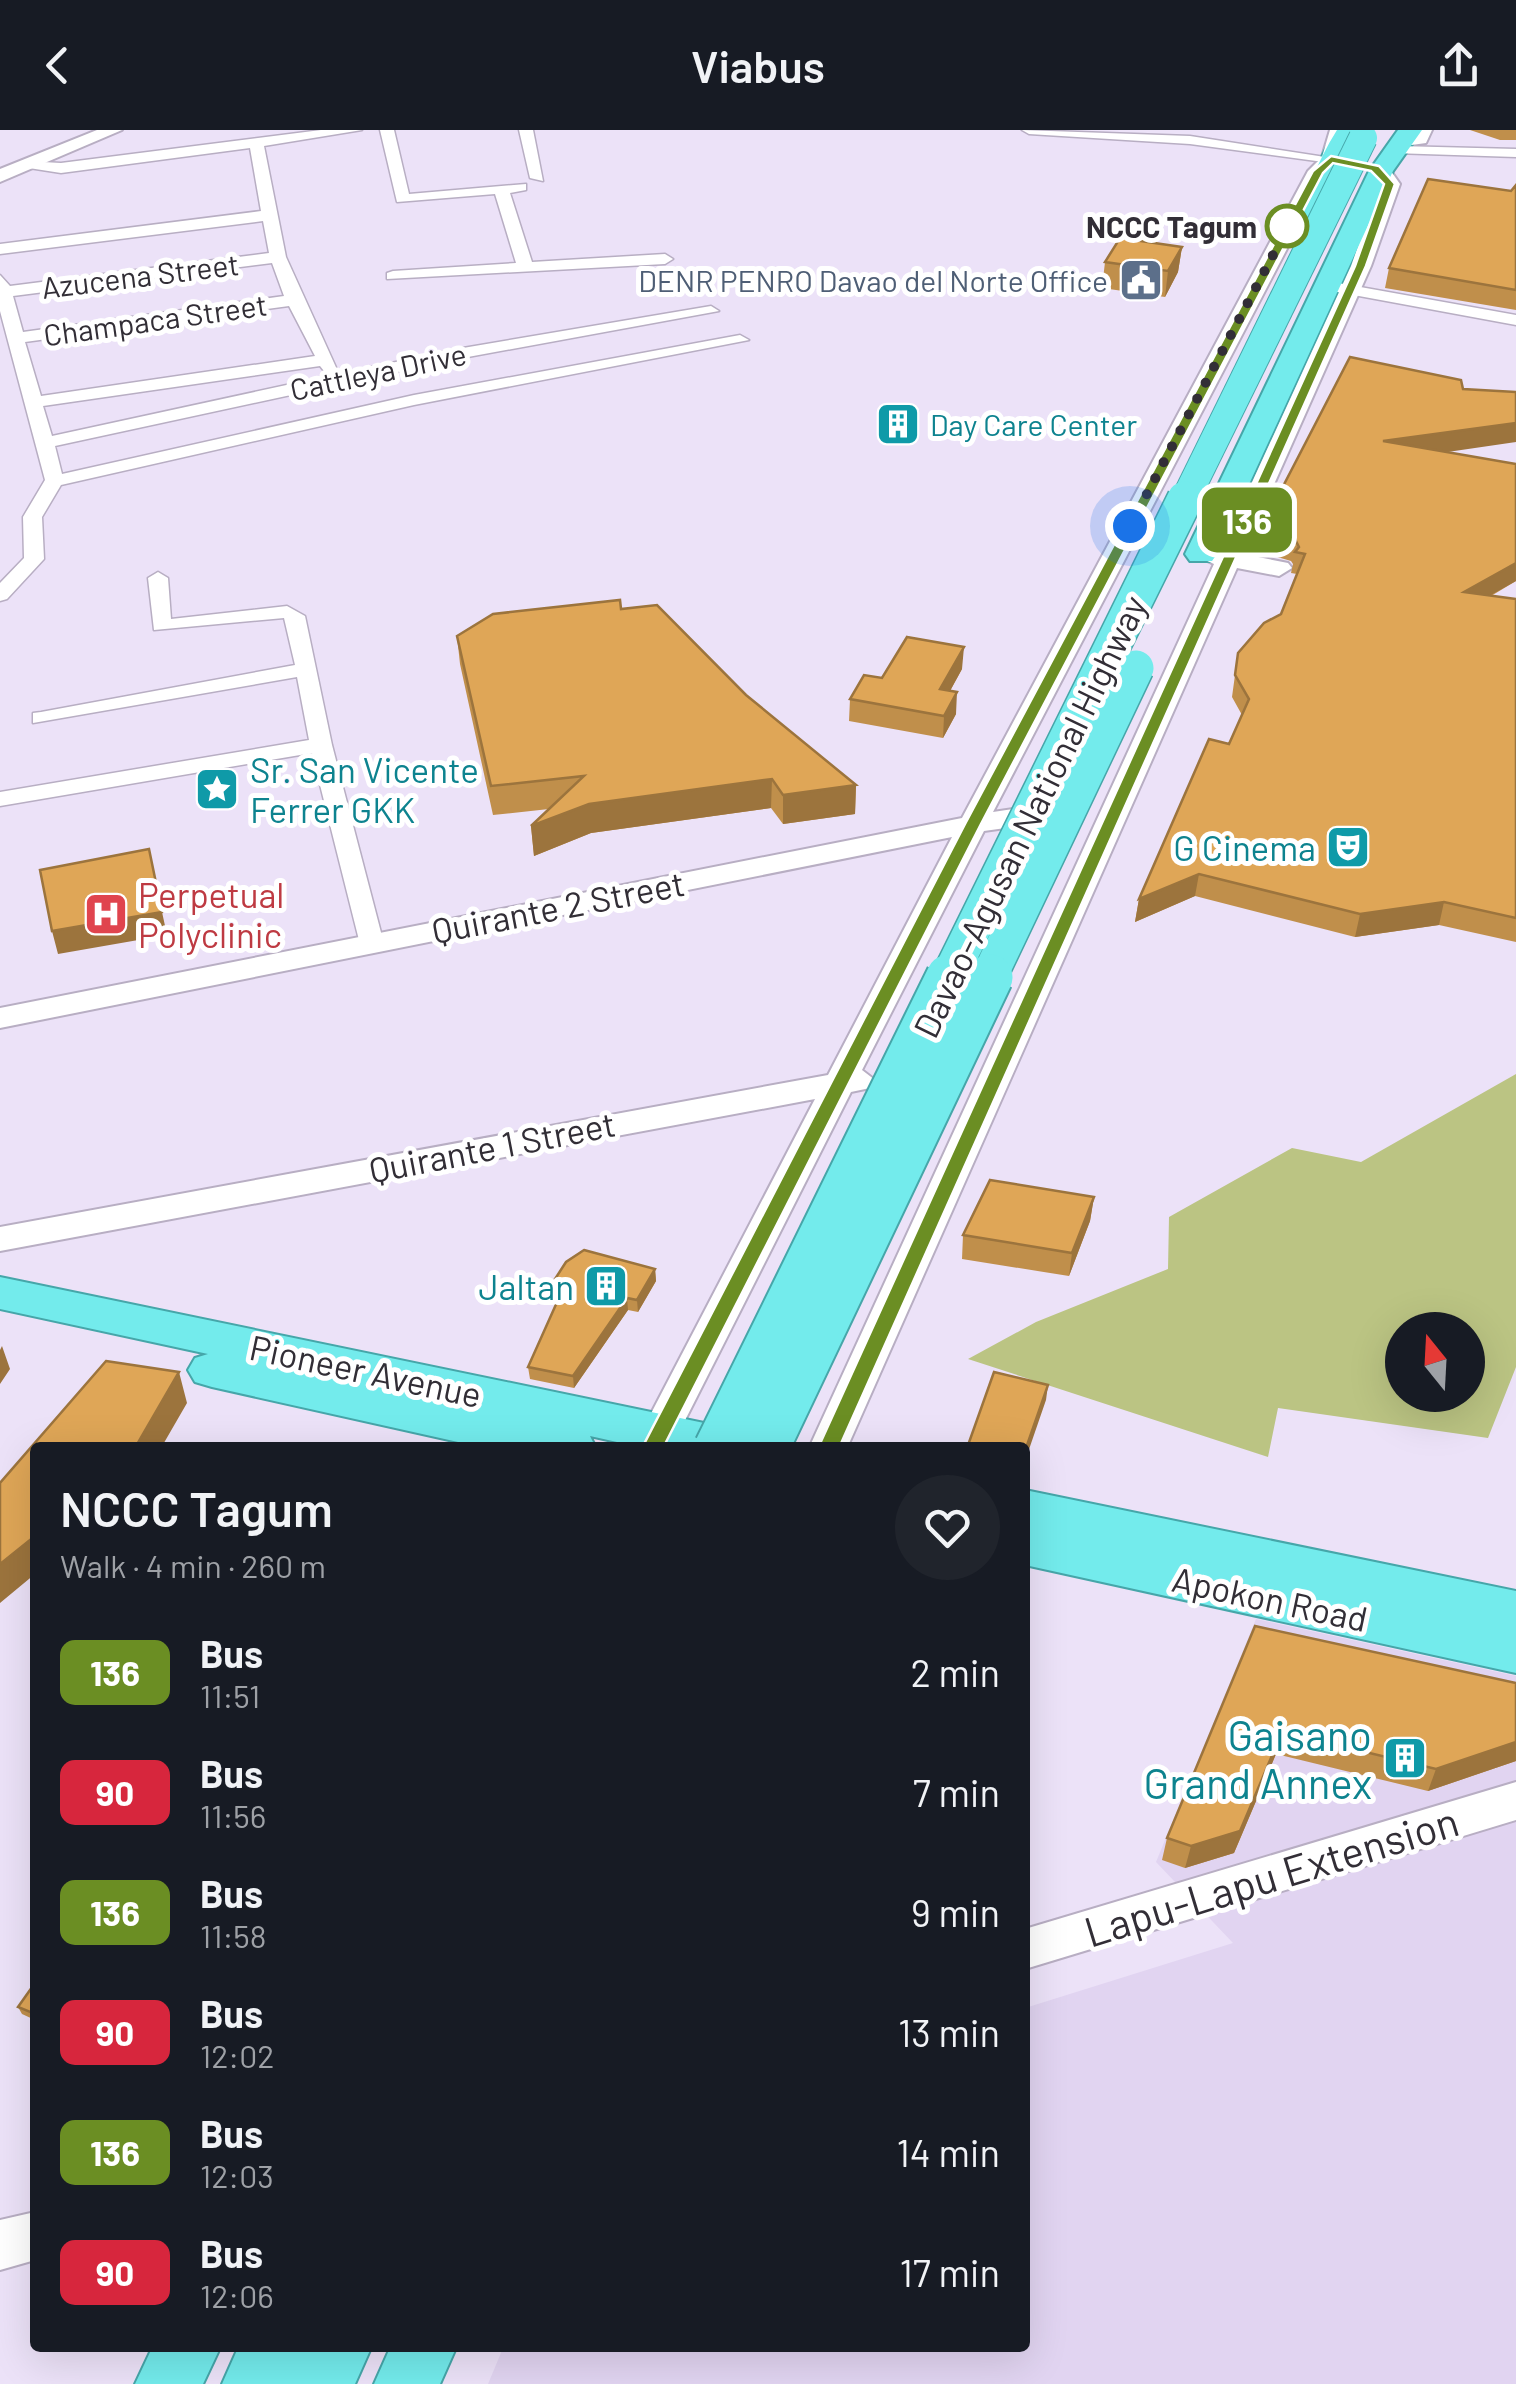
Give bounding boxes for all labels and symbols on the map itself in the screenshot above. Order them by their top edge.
marker: NCCC Tagum [1266,205,1308,247]
place label: NCCC Tagum [1086,208,1257,244]
street label: Azucena Street [39,245,241,305]
public building icon: DENR PENRO Davao del Norte Office [1118,257,1164,303]
place label: DENR PENRO Davao del Norte Office [638,262,1108,298]
street label: Champaca Street [41,286,269,352]
street label: Cattleya Drive [287,335,469,407]
building icon: Day Care Center [875,401,921,447]
place label: Day Care Center [930,406,1137,442]
line badge: 136 [1190,488,1304,552]
your location [1105,501,1155,551]
street label: Davao-Agusan National Highway [904,588,1154,1044]
place label: Sr. San Vicente Ferrer GKK [250,748,479,830]
place icon: Sr. San Vicente Ferrer GKK [194,766,240,812]
theatre icon: G Cinema [1325,824,1371,870]
place label: G Cinema [1173,826,1316,868]
street label: Quirante 2 Street [428,861,688,951]
place label: Perpetual Polyclinic [138,873,284,955]
hospital icon: Perpetual Polyclinic [83,891,129,937]
street label: Quirante 1 Street [365,1102,619,1190]
building icon: Jaltan [583,1263,629,1309]
place label: Jaltan [478,1265,574,1307]
north arrow [1385,1312,1485,1412]
street label: Pioneer Avenue [246,1325,486,1415]
street label: Apokon Road [1169,1557,1371,1639]
place label: Gaisano Grand Annex [1144,1709,1372,1807]
building icon: Gaisano Grand Annex [1382,1735,1428,1781]
street label: Lapu-Lapu Extension [1078,1794,1464,1957]

